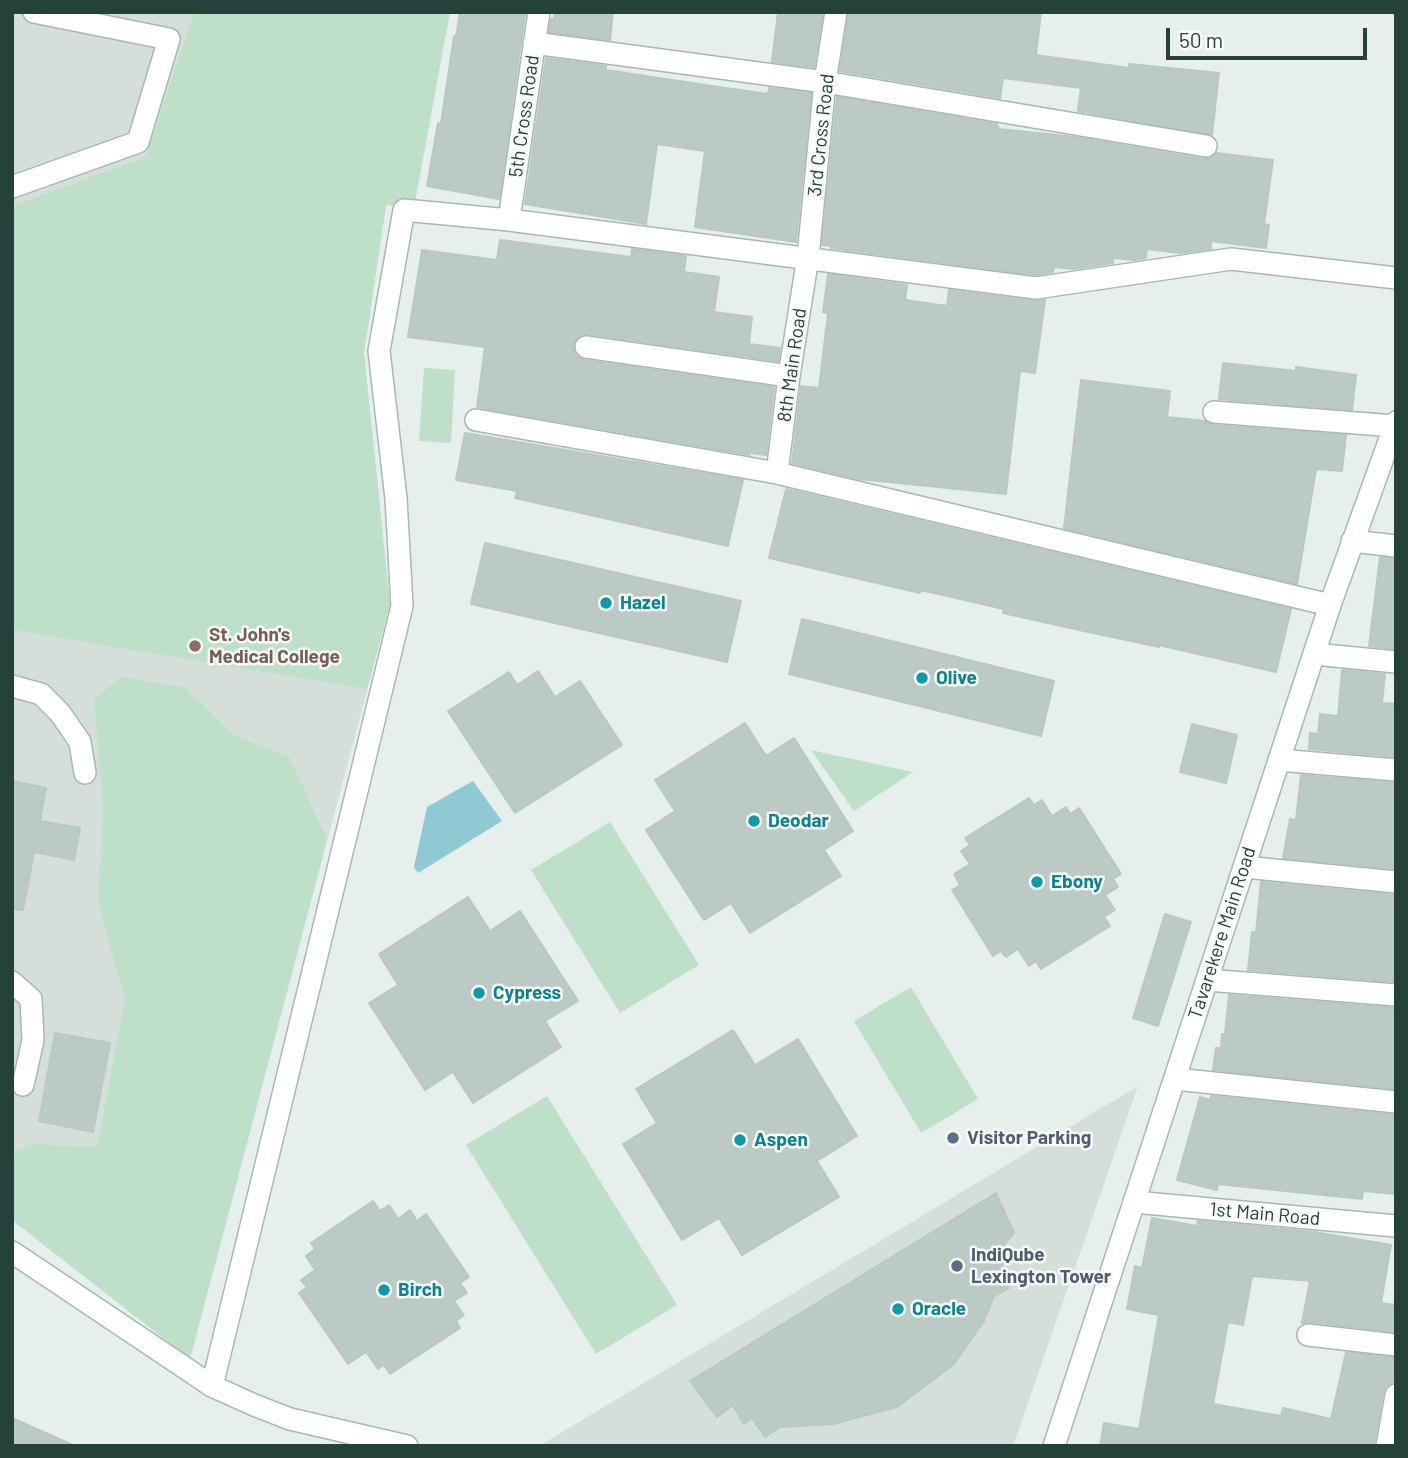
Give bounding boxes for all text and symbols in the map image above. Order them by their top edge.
scale bar [1170,14,1371,58]
text: 50 m [1179,27,1223,52]
street label: 5th Cross Road [504,53,544,179]
street label: 3rd Cross Road [803,73,839,197]
street label: 8th Main Road [773,306,811,424]
place label: Hazel [620,592,666,614]
marker: Hazel [598,595,614,611]
place label: St. John's Medical College [209,624,340,668]
marker: St. John's Medical College [187,638,203,654]
place label: Olive [936,667,977,689]
marker: Olive [914,670,930,686]
place label: Deodar [768,810,829,832]
marker: Deodar [746,813,762,829]
street label: Tavarekere Main Road [1183,844,1261,1022]
place label: Ebony [1051,871,1103,893]
marker: Ebony [1029,874,1045,890]
place label: Cypress [493,982,561,1004]
marker: Cypress [471,985,487,1001]
place label: Visitor Parking [967,1127,1091,1149]
place label: Aspen [754,1129,808,1151]
marker: Visitor Parking [945,1130,961,1146]
marker: Aspen [732,1132,748,1148]
street label: 1st Main Road [1209,1198,1321,1230]
place label: IndiQube Lexington Tower [971,1244,1111,1288]
marker: IndiQube Lexington Tower [949,1258,965,1274]
place label: Birch [398,1279,442,1301]
marker: Birch [376,1282,392,1298]
place label: Oracle [912,1298,966,1320]
marker: Oracle [890,1301,906,1317]

